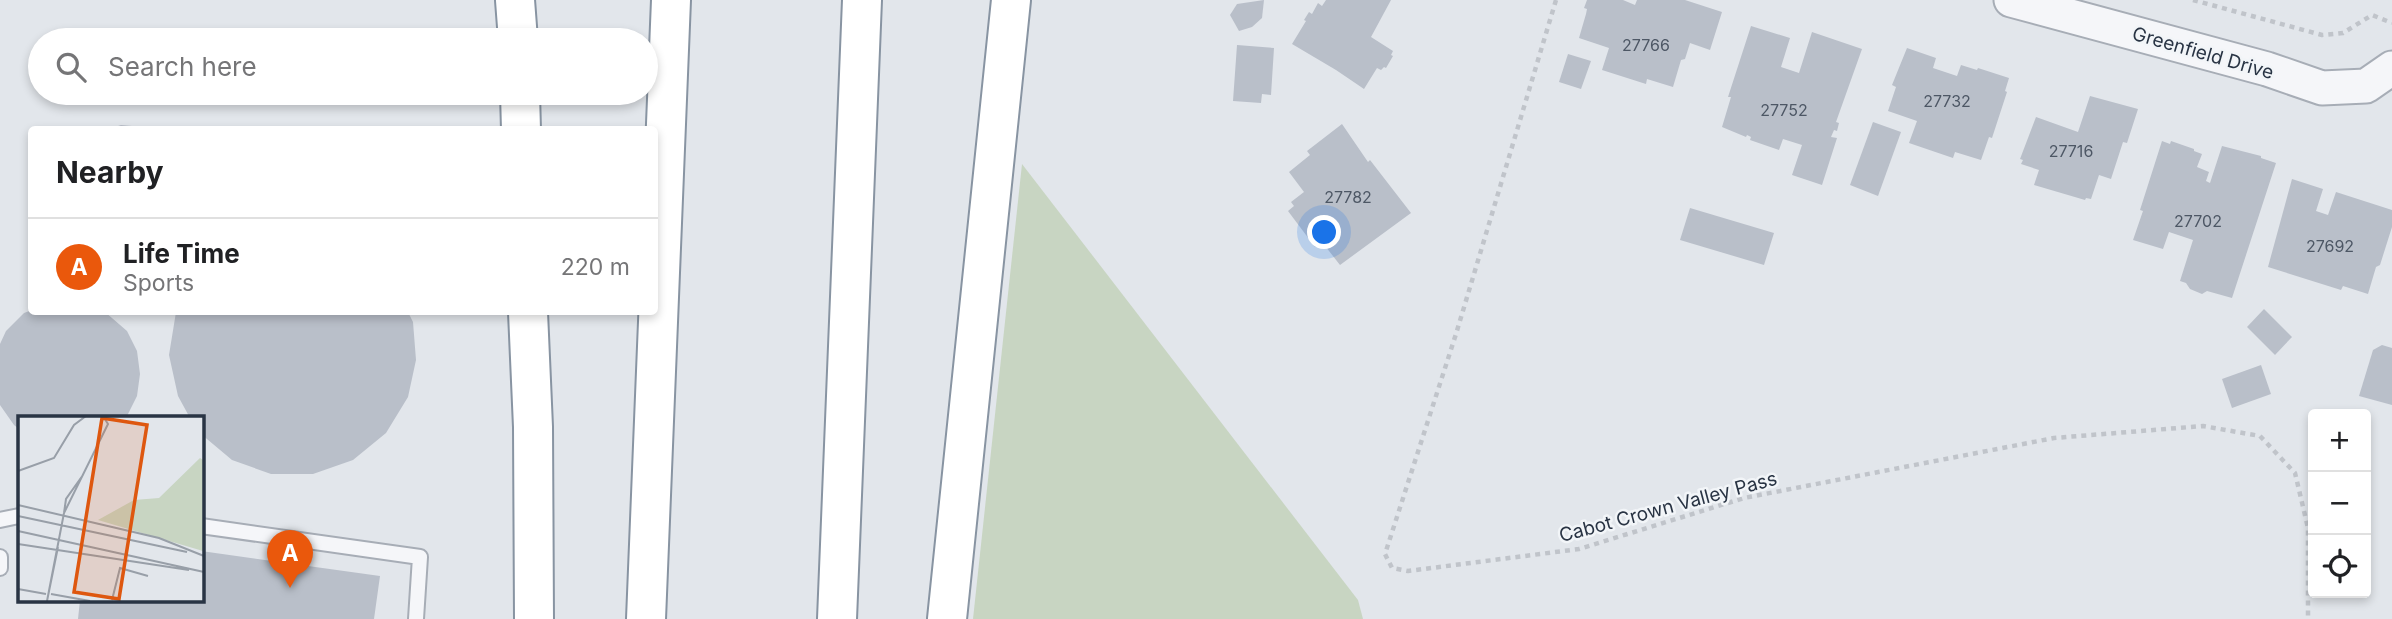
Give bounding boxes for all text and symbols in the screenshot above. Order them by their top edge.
street label: Greenfield Drive [2130,22,2276,84]
search box [28,28,658,105]
house number: 27766 [1622,35,1670,55]
icon: search [52,48,90,86]
text: Search here [108,51,257,82]
house number: 27732 [1923,91,1971,111]
house number: 27752 [1760,100,1808,120]
house number: 27716 [2049,141,2093,161]
text: Nearby [56,154,164,190]
house number: 27782 [1324,187,1372,207]
house number: 27702 [2174,211,2222,231]
your location [1307,215,1341,249]
house number: 27692 [2306,236,2354,256]
text: Life Time [123,238,240,269]
text: A [70,253,88,281]
text: 220 m [561,253,630,281]
text: Sports [123,269,194,297]
map controls [2308,409,2371,598]
button: + [2308,409,2371,472]
inset map [18,416,203,602]
street label: Cabot Crown Valley Pass [1557,467,1779,547]
button: − [2308,472,2371,535]
pin: A [267,530,313,588]
button: locate [2308,535,2371,598]

